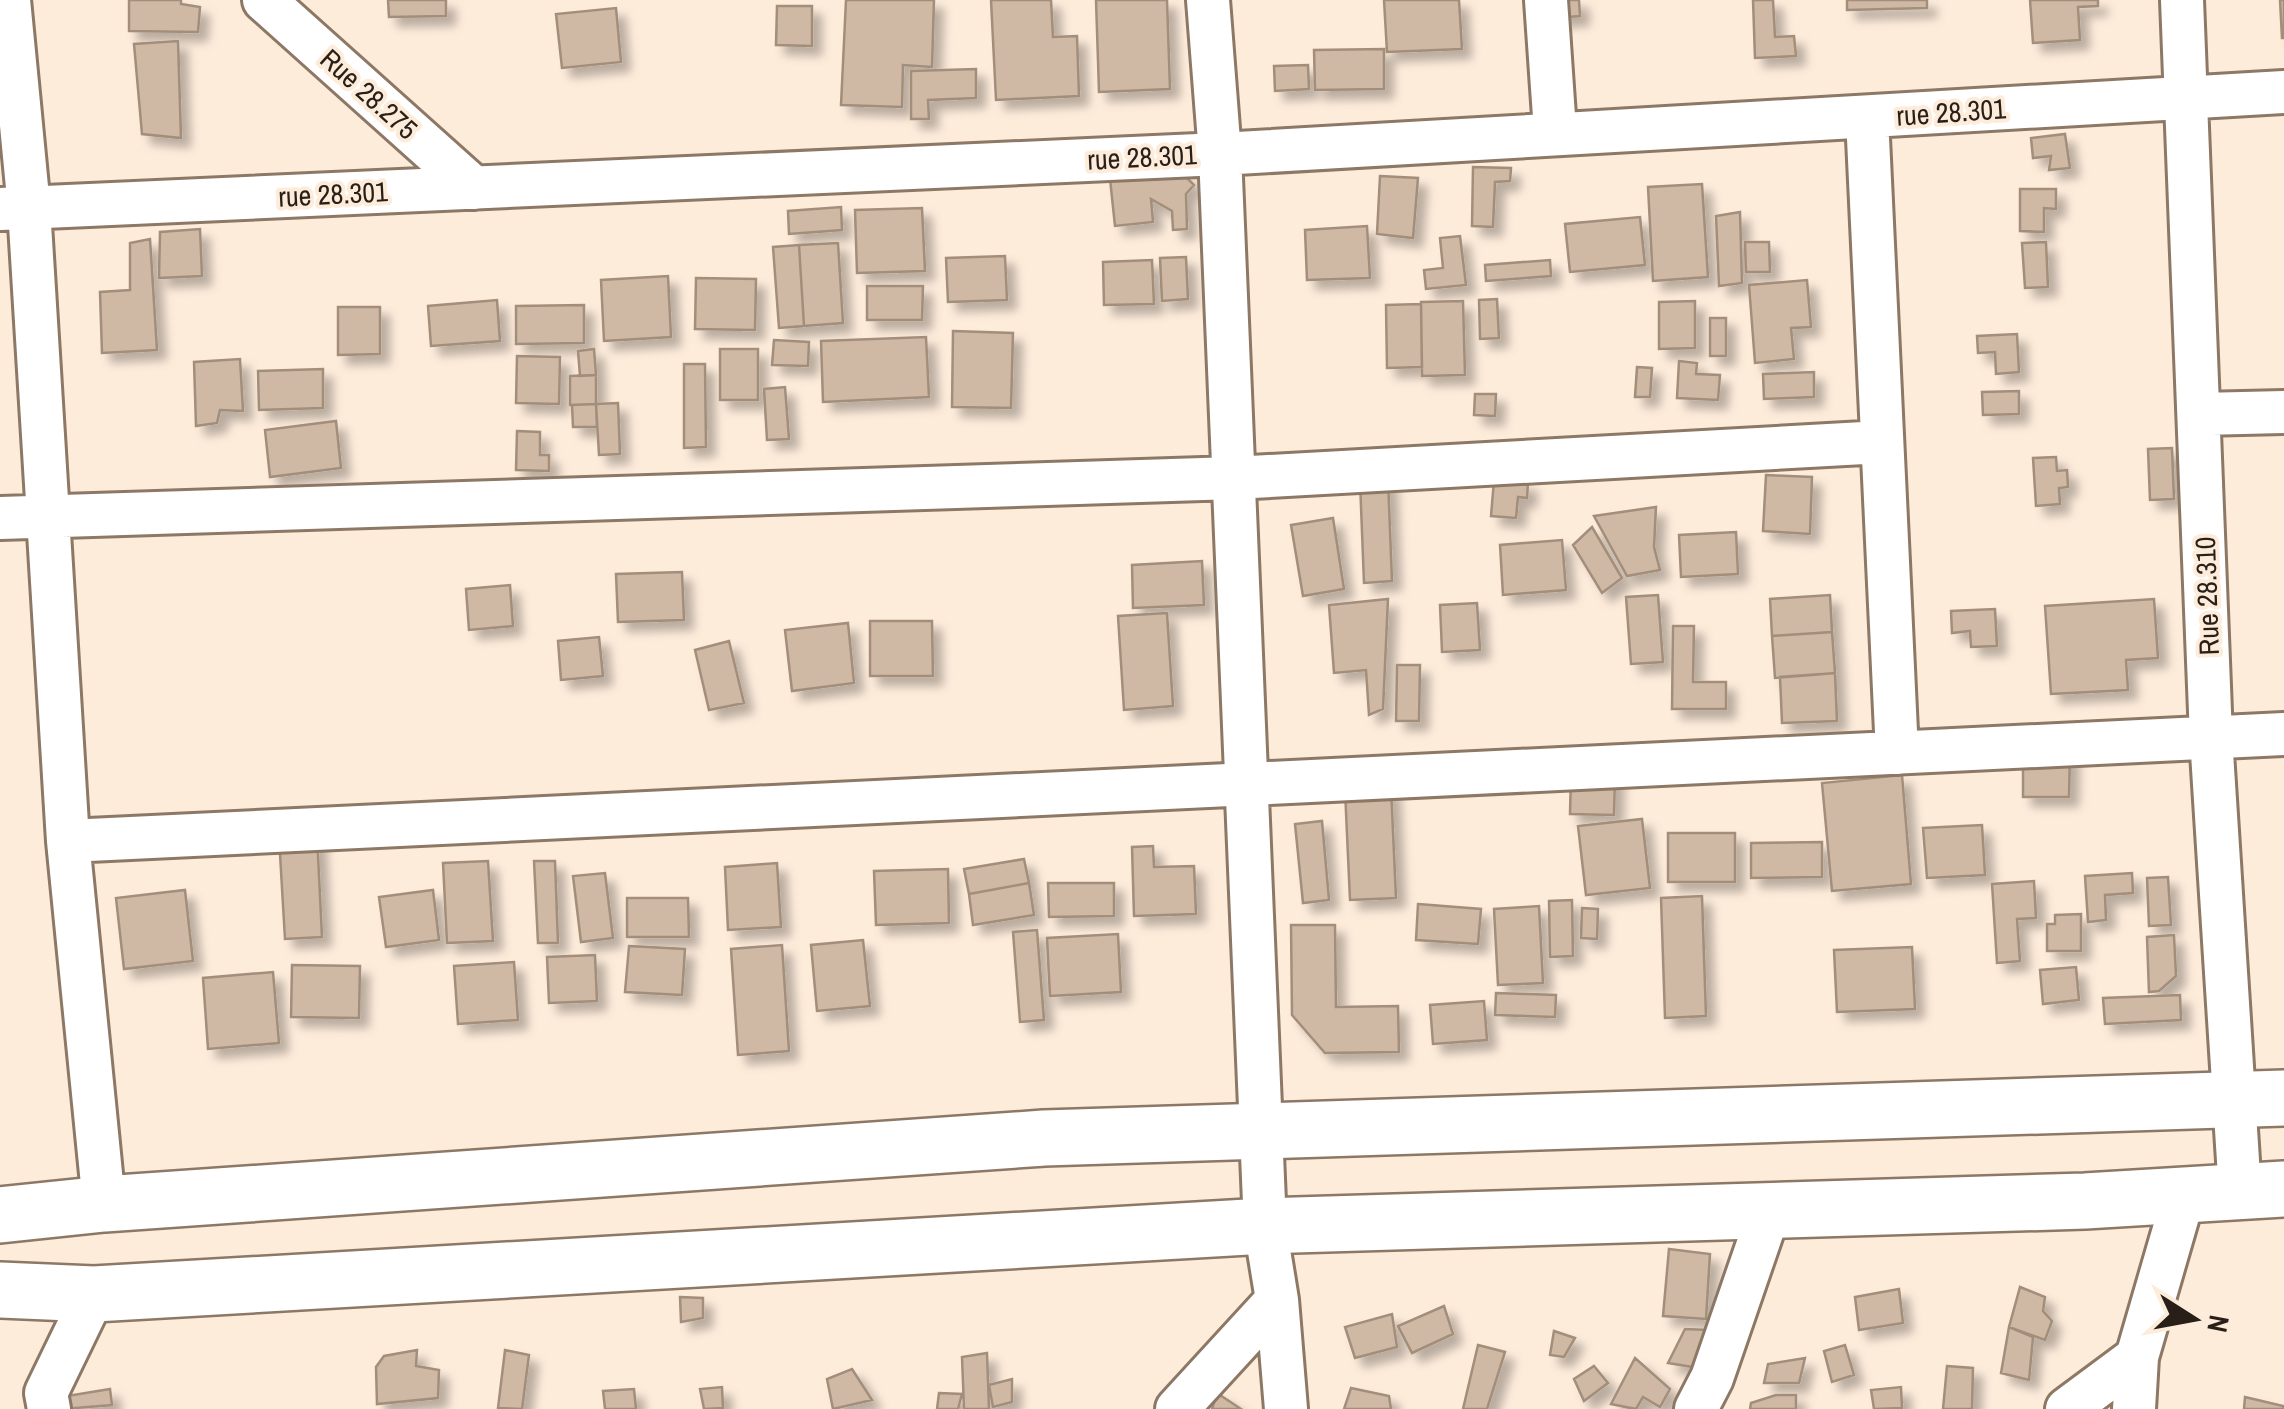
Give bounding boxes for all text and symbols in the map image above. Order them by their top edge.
street label: Rue 28.275 [312,40,426,148]
street label: rue 28.301 [1895,89,2007,135]
street label: rue 28.301 [1086,135,1198,179]
street label: rue 28.301 [277,172,389,216]
street label: Rue 28.310 [2186,536,2228,656]
north arrow [2144,1269,2244,1369]
text: N [2198,1312,2239,1336]

